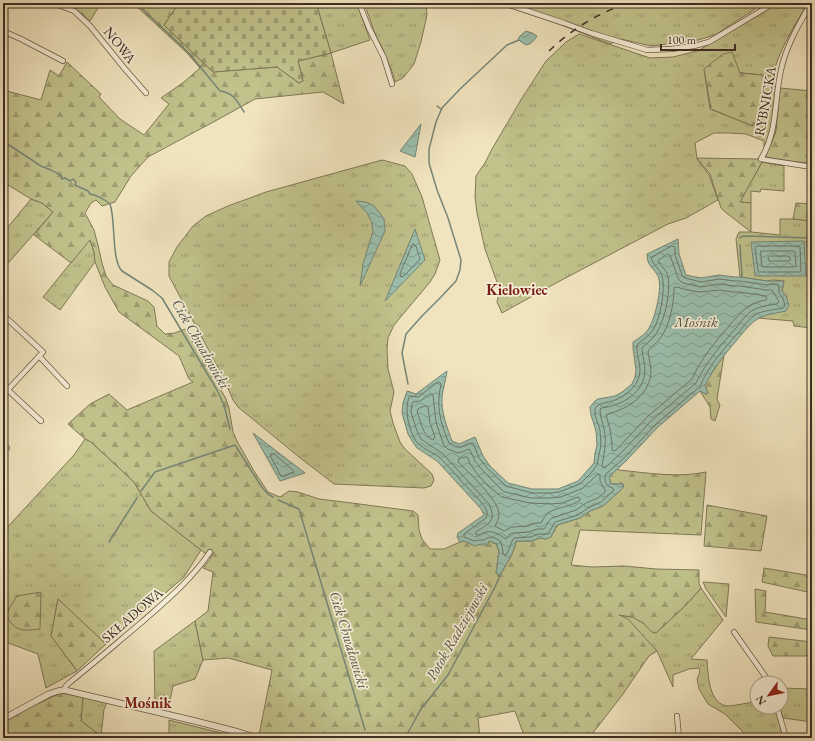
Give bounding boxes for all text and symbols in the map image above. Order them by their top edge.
street label: NOWA [100,23,140,67]
scale bar [661,26,735,52]
text: 100 m [667,32,697,48]
street label: RYBNICKA [750,65,780,137]
district label: Kielowiec [486,280,548,299]
water label: Ciek Chwałowicki [168,295,235,393]
water label: Mośnik [673,312,718,331]
water label: Potok Radziejowski [421,579,492,684]
street label: SKŁADOWA [98,583,167,647]
water label: Ciek Chwałowicki [326,589,373,691]
north arrow [749,675,789,715]
district label: Mośnik [124,693,173,712]
text: N [752,693,769,708]

